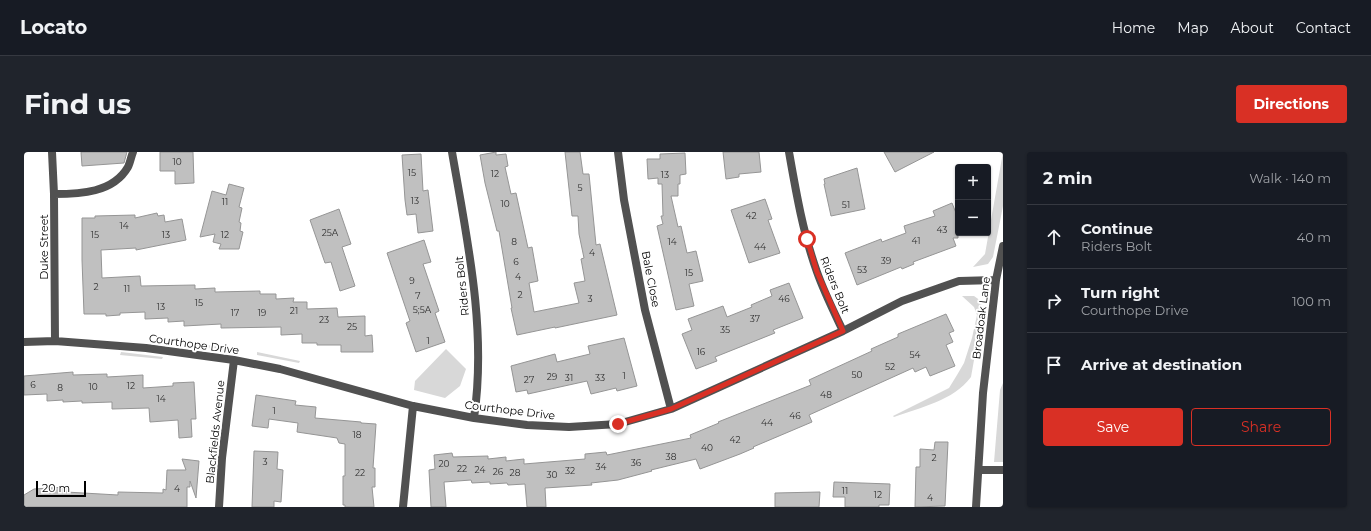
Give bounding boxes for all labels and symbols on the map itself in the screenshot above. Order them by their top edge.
house number: 10 [172,156,182,167]
house number: 15 [408,167,416,178]
house number: 12 [491,168,499,179]
house number: 13 [661,169,669,180]
house number: 5 [577,182,583,193]
house number: 13 [411,195,419,206]
house number: 11 [222,196,228,207]
house number: 10 [500,198,510,209]
house number: 51 [842,199,850,210]
house number: 42 [745,210,757,221]
street label: Duke Street [37,214,51,280]
house number: 14 [119,220,129,231]
house number: 43 [937,224,947,235]
house number: 25A [322,227,339,238]
house number: 15 [91,229,99,240]
house number: 13 [162,229,170,240]
house number: 12 [221,229,229,240]
route start [798,230,816,248]
house number: 41 [912,235,920,246]
house number: 8 [511,236,517,247]
house number: 14 [667,236,677,247]
house number: 44 [754,241,766,252]
house number: 4 [589,247,595,258]
street label: Bale Close [639,250,663,309]
street label: Riders Bolt [817,254,853,316]
street label: Riders Bolt [452,255,472,317]
house number: 39 [881,255,892,266]
house number: 6 [513,256,519,267]
house number: 53 [857,264,867,275]
house number: 15 [685,267,693,278]
house number: 4 [515,271,521,282]
house number: 9 [409,275,415,286]
street label: Broadoak Lane [969,275,993,360]
house number: 2 [93,281,99,292]
house number: 11 [124,283,130,294]
house number: 2 [517,289,523,300]
house number: 7 [415,290,421,301]
house number: 3 [587,293,593,304]
house number: 46 [778,293,790,304]
house number: 15 [195,297,203,308]
house number: 13 [157,301,165,312]
house number: 5;5A [413,304,432,315]
house number: 21 [290,305,298,316]
house number: 17 [231,307,239,318]
house number: 19 [258,307,267,318]
house number: 37 [750,313,760,324]
house number: 23 [319,314,329,325]
house number: 25 [347,321,357,332]
house number: 35 [720,324,730,335]
street label: Courthope Drive [148,331,240,357]
house number: 1 [426,335,430,346]
house number: 16 [697,346,706,357]
house number: 54 [909,349,921,360]
house number: 52 [885,361,895,372]
house number: 50 [851,369,863,380]
house number: 1 [622,370,626,381]
house number: 29 [547,371,558,382]
house number: 31 [565,372,573,383]
house number: 33 [595,372,605,383]
house number: 27 [524,374,534,385]
house number: 6 [30,379,36,390]
street label: Blackfields Avenue [203,379,227,484]
house number: 12 [127,380,135,391]
house number: 10 [88,381,98,392]
house number: 8 [57,382,63,393]
house number: 48 [820,389,832,400]
house number: 14 [156,393,166,404]
street label: Courthope Drive [464,398,556,423]
house number: 1 [272,405,276,416]
house number: 46 [789,410,801,421]
route end [609,415,627,433]
house number: 44 [761,417,773,428]
house number: 18 [353,429,362,440]
house number: 42 [729,434,741,445]
house number: 40 [701,442,713,453]
house number: 38 [666,451,677,462]
house number: 2 [931,452,937,463]
house number: 3 [262,456,268,467]
house number: 36 [631,457,642,468]
house number: 20 [438,458,450,469]
house number: 34 [595,461,607,472]
house number: 22 [457,463,467,474]
house number: 24 [475,464,485,475]
house number: 32 [565,465,575,476]
house number: 26 [493,466,504,477]
house number: 22 [355,467,365,478]
house number: 28 [510,467,521,478]
house number: 30 [546,469,558,480]
scale bar [36,479,86,498]
house number: 4 [174,483,180,494]
house number: 11 [842,485,848,496]
house number: 12 [874,489,882,500]
house number: 4 [927,492,933,503]

